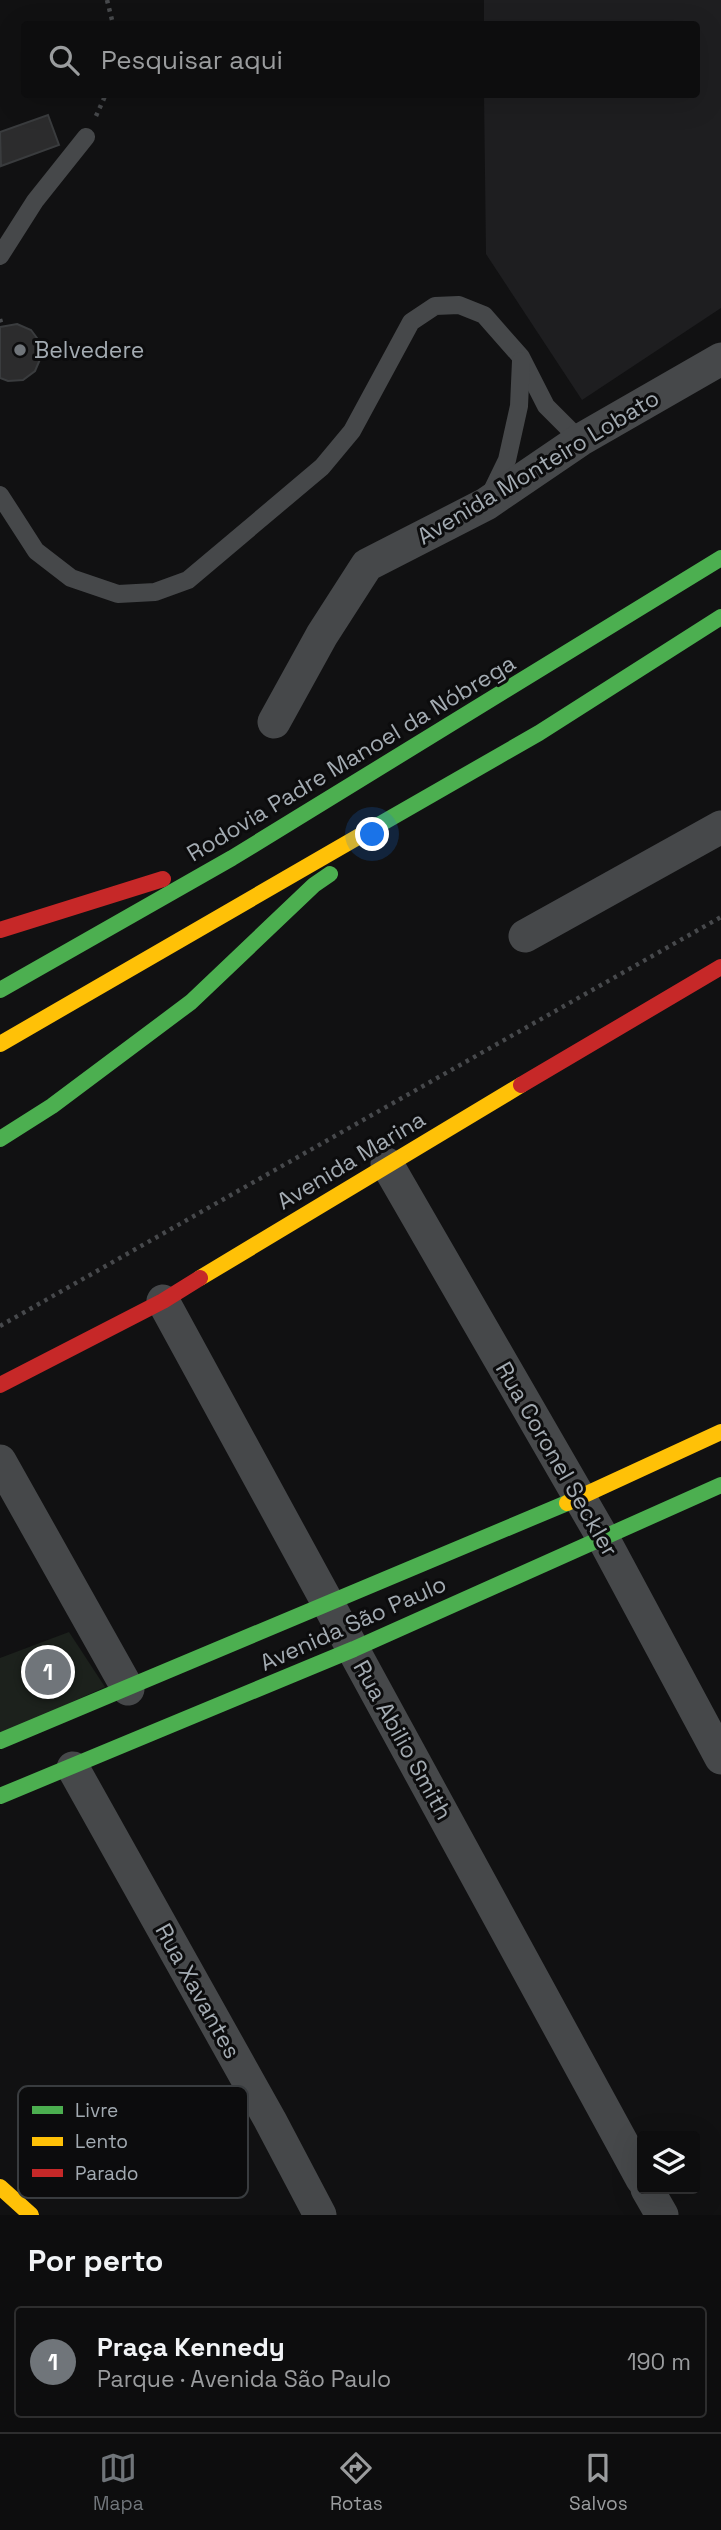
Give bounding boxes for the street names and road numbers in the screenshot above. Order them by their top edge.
street label: Avenida Monteiro Lobato [411,383,665,551]
street label: Rodovia Padre Manoel da Nóbrega [181,648,521,868]
street label: Avenida Marina [271,1104,431,1216]
street label: Rua Coronel Seckler [489,1356,625,1562]
street label: Avenida São Paulo [255,1568,451,1678]
street label: Rua Abilio Smith [347,1655,459,1825]
street label: Rua Xavantes [149,1918,247,2064]

